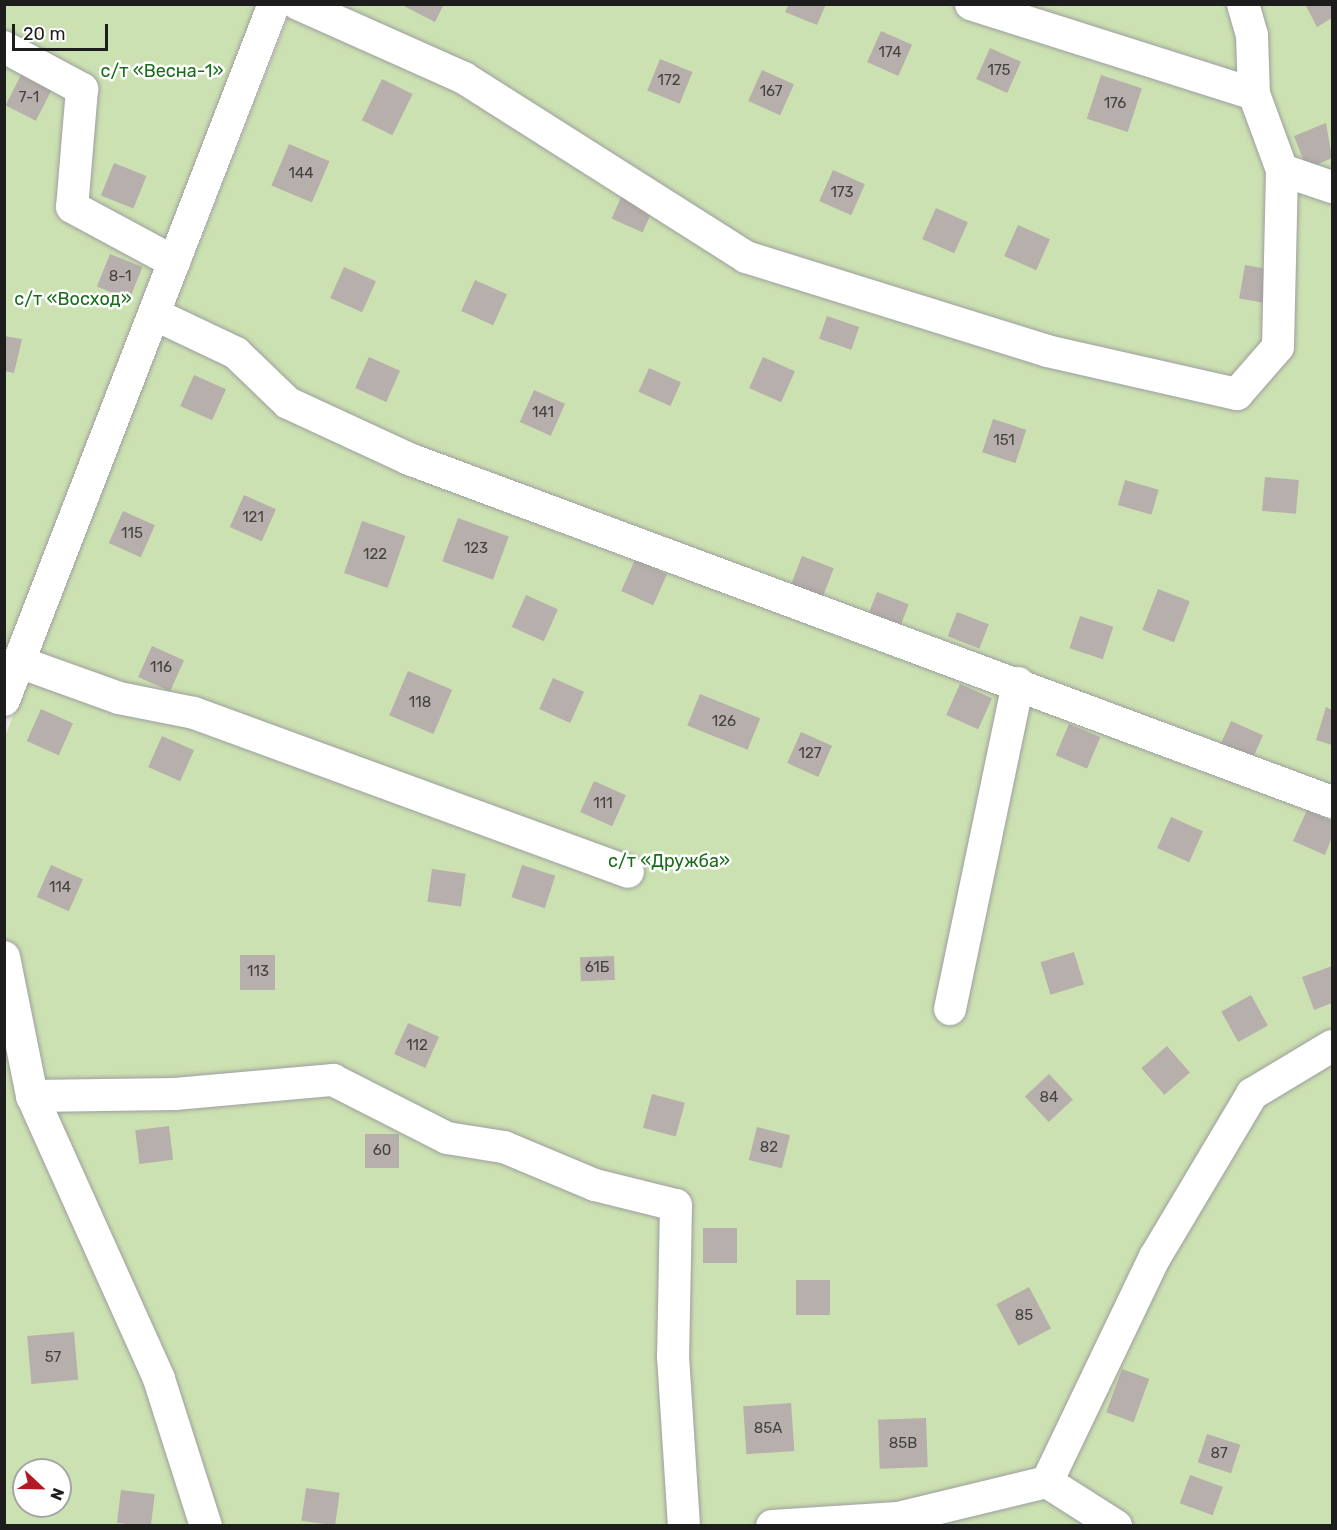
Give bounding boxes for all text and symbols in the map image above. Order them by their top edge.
scale bar [15,12,111,50]
text: 20 m [23,23,65,45]
house number: 174 [879,44,901,62]
park label: с/т «Весна-1» [101,60,223,82]
house number: 175 [987,62,1011,80]
house number: 172 [658,72,680,90]
house number: 167 [760,83,782,101]
house number: 7-1 [19,89,39,107]
house number: 176 [1104,95,1126,113]
house number: 144 [288,165,314,183]
house number: 173 [830,184,854,202]
house number: 8-1 [109,268,131,286]
park label: с/т «Восход» [14,288,132,310]
house number: 141 [532,404,554,422]
house number: 151 [993,432,1015,450]
house number: 121 [242,509,264,527]
house number: 115 [121,525,143,543]
house number: 123 [464,540,488,558]
house number: 122 [363,546,387,564]
house number: 116 [150,659,172,677]
house number: 118 [409,694,431,712]
house number: 126 [712,713,736,731]
house number: 127 [799,745,821,763]
house number: 111 [593,795,613,813]
park label: с/т «Дружба» [608,850,730,872]
house number: 114 [49,879,71,897]
house number: 61Б [585,959,609,977]
house number: 113 [247,963,269,981]
house number: 112 [406,1037,428,1055]
house number: 84 [1040,1089,1058,1107]
house number: 82 [760,1139,778,1157]
house number: 60 [373,1142,391,1160]
house number: 85 [1015,1307,1033,1325]
house number: 57 [45,1349,61,1367]
house number: 85А [754,1420,782,1438]
house number: 85В [889,1435,917,1453]
house number: 87 [1210,1445,1228,1463]
north arrow [12,1458,72,1518]
text: N [46,1485,68,1503]

